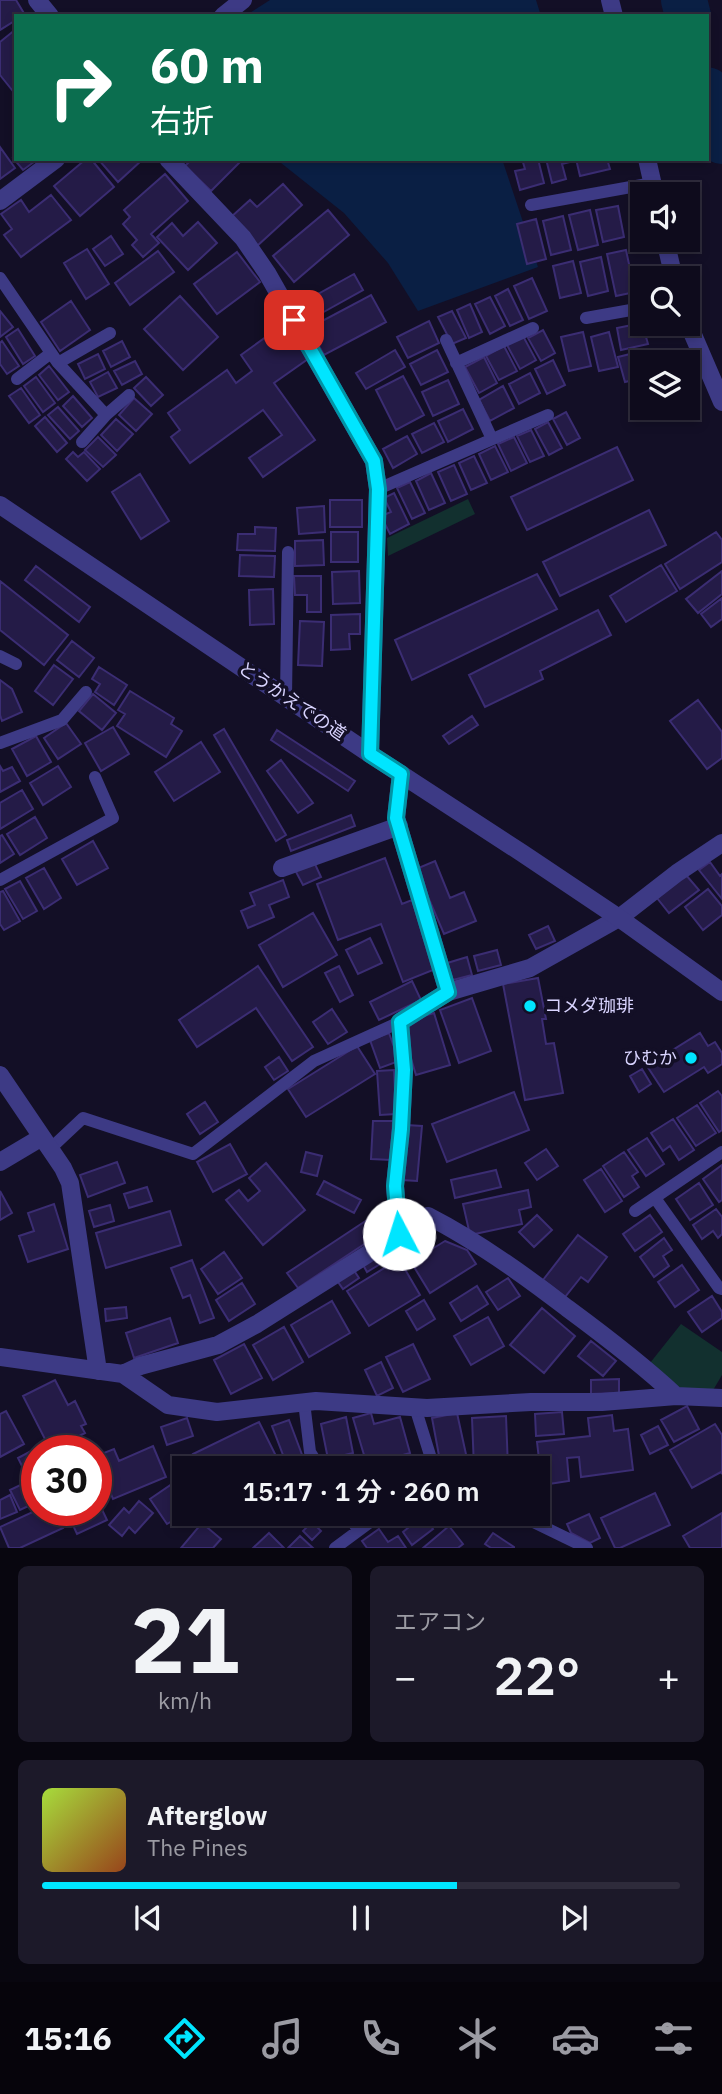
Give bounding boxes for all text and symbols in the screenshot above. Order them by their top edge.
text: 60 m [150,33,264,96]
icon: right [35,42,126,133]
text: 右折 [150,99,214,141]
map controls [630,182,700,420]
button: sound [630,182,700,252]
button: search [630,266,700,336]
pin [264,290,324,350]
icon: arrive [275,301,313,339]
button: layers [630,350,700,420]
street label: とうかえでの道 [234,656,351,745]
place label: コメダ珈琲 [544,994,634,1017]
marker: コメダ珈琲 [522,998,538,1014]
place label: ひむか [623,1046,677,1069]
marker: ひむか [683,1050,699,1066]
position arrow [362,1197,436,1271]
speed limit sign: 30 [21,1435,112,1526]
text: 15:17 · 1 分 · 260 m [242,1474,480,1508]
text: 21 [130,1580,240,1698]
text: エアコン [394,1606,486,1636]
text: 22° [494,1642,580,1709]
text: − [394,1652,417,1701]
text: + [657,1652,680,1701]
text: km/h [158,1685,212,1715]
text: Afterglow [147,1798,267,1832]
text: The Pines [147,1832,248,1862]
icon: previous [129,1899,167,1937]
icon: pause [342,1899,380,1937]
icon: next [555,1899,593,1937]
icon: directions [160,2014,209,2063]
icon: music [258,2014,307,2063]
icon: phone [356,2014,405,2063]
icon: climate [453,2014,502,2063]
icon: car [551,2014,600,2063]
icon: filters [649,2014,698,2063]
text: 15:16 [24,2017,112,2059]

